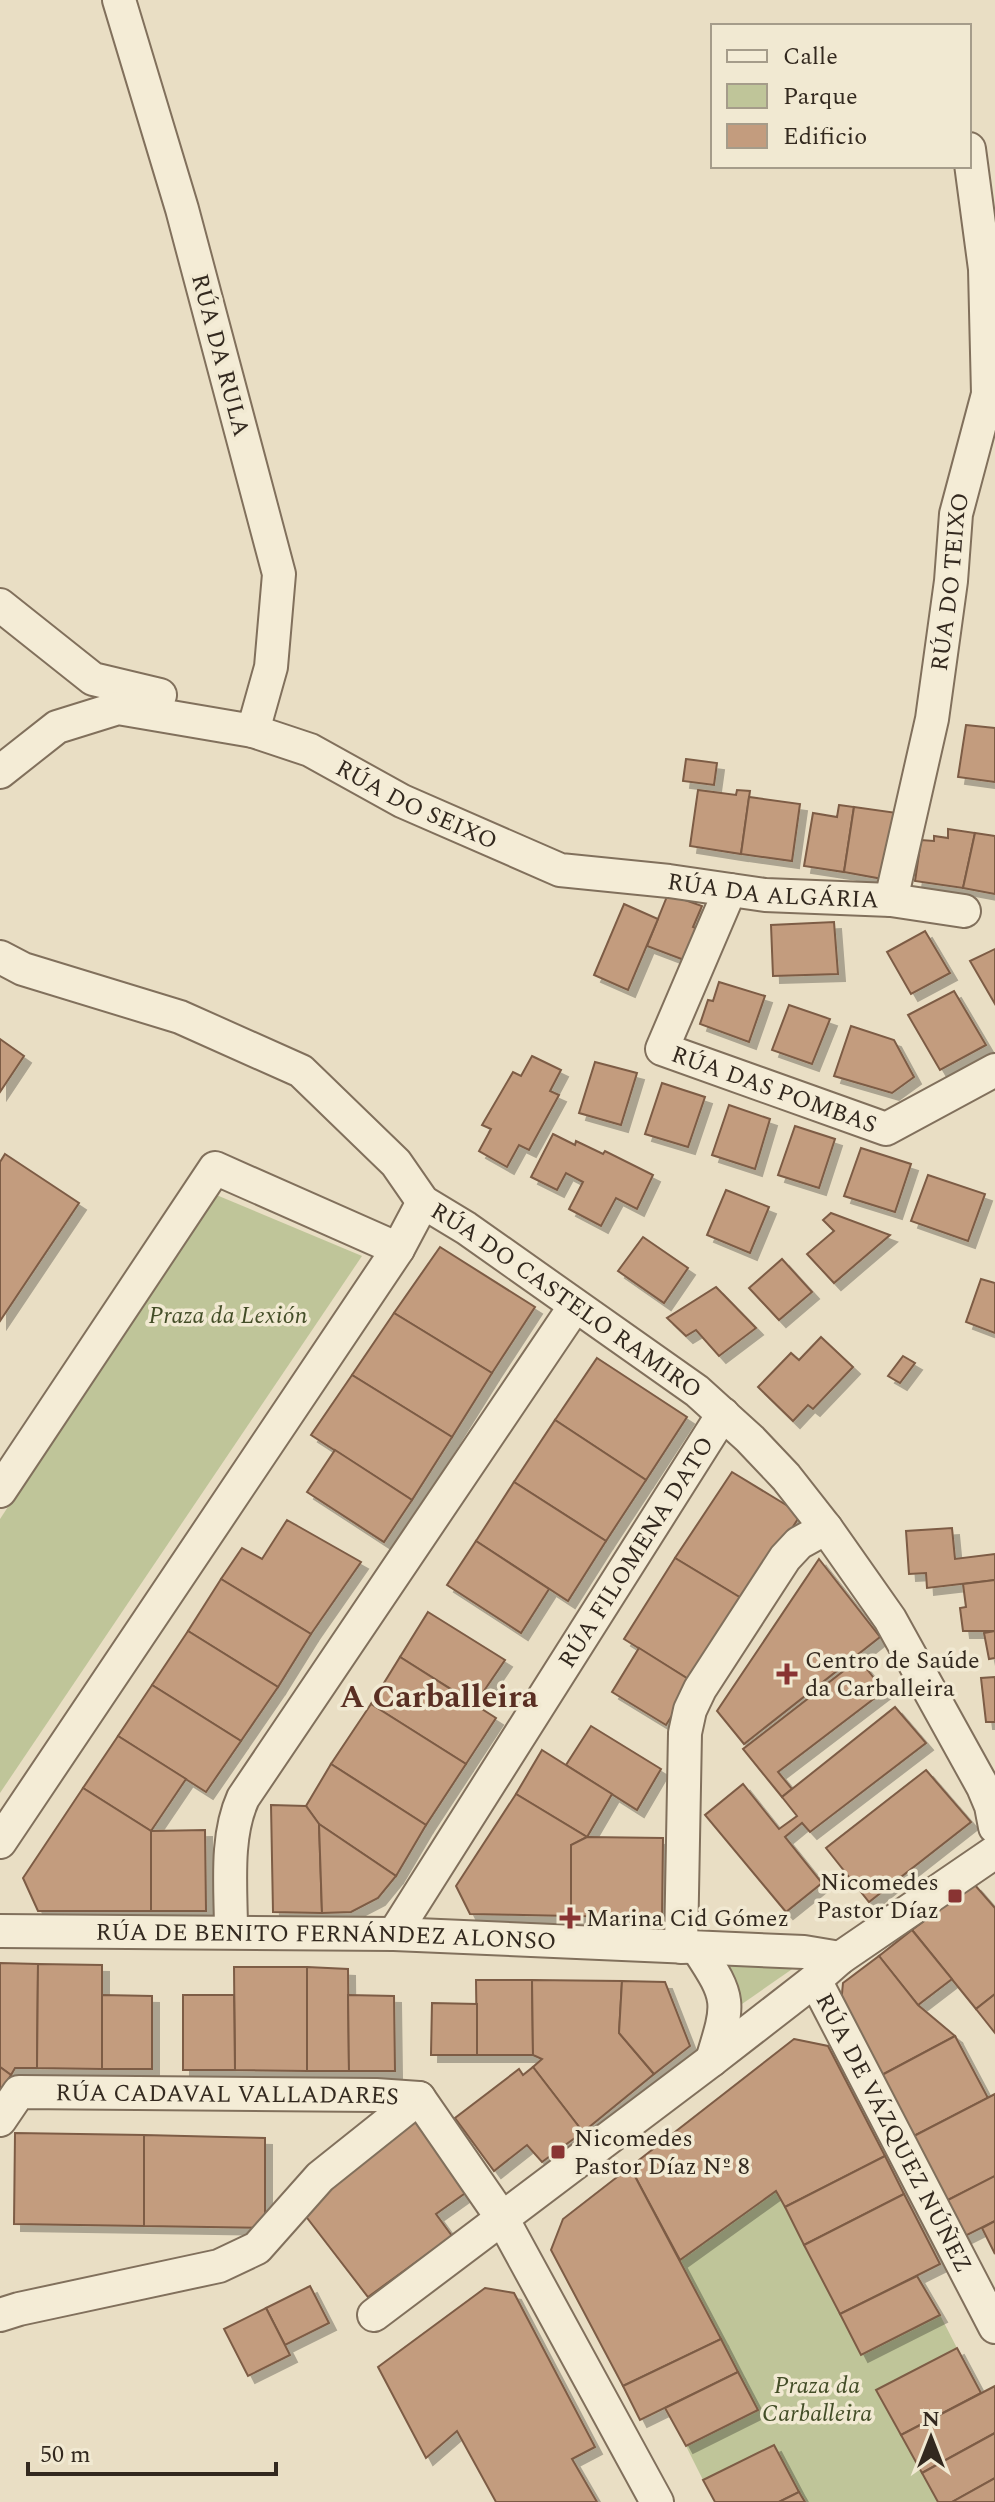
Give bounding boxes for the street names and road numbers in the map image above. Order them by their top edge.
street label: RÚA DA RULA [181,270,259,441]
street label: RÚA DO TEIXO [922,489,980,673]
street label: RÚA DO SEIXO [329,751,503,860]
street label: RÚA DA ALGÁRIA [665,864,879,918]
street label: RÚA DAS POMBAS [666,1037,882,1143]
street label: RÚA DO CASTELO RAMIRO [423,1194,709,1408]
street label: RÚA FILOMENA DATO [550,1430,723,1676]
street label: RÚA DE BENITO FERNÁNDEZ ALONSO [95,1915,557,1960]
street label: RÚA DE VÁZQUEZ NÚÑEZ [806,1987,981,2279]
street label: RÚA CADAVAL VALLADARES [55,2075,400,2116]

